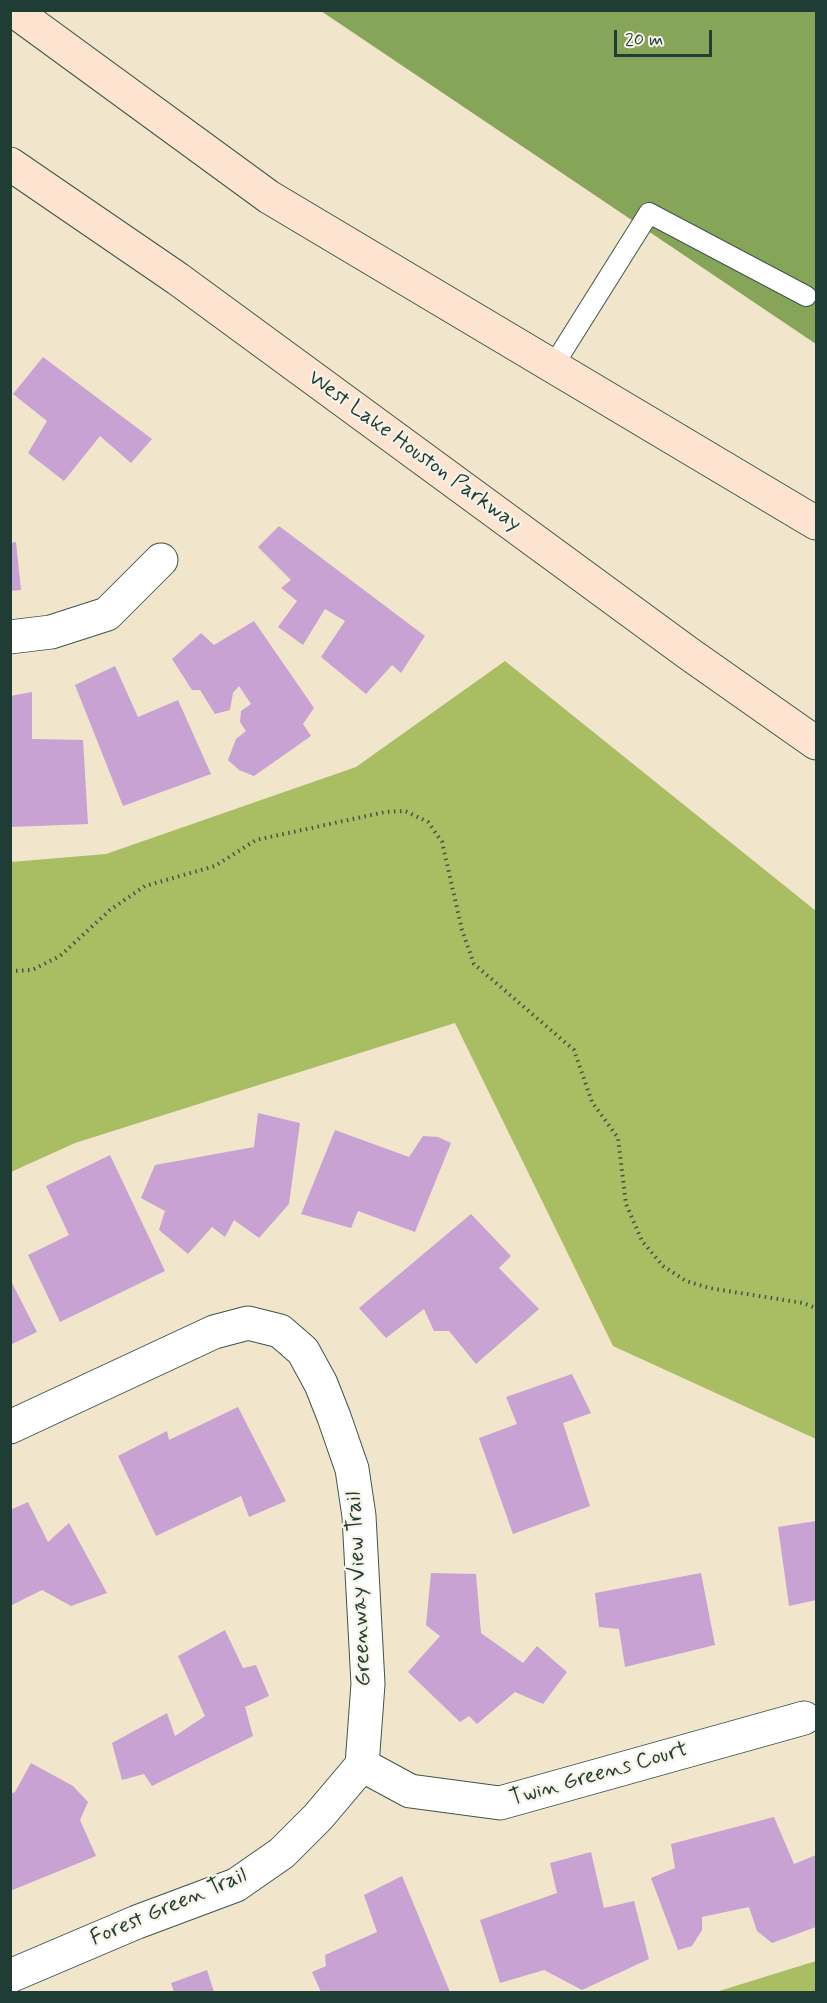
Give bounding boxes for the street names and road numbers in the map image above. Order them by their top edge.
street label: West Lake Houston Parkway [302,366,526,538]
street label: Greenway View Trail [342,1491,378,1687]
street label: Twin Greens Court [507,1737,691,1813]
street label: Forest Green Trail [87,1863,251,1953]

